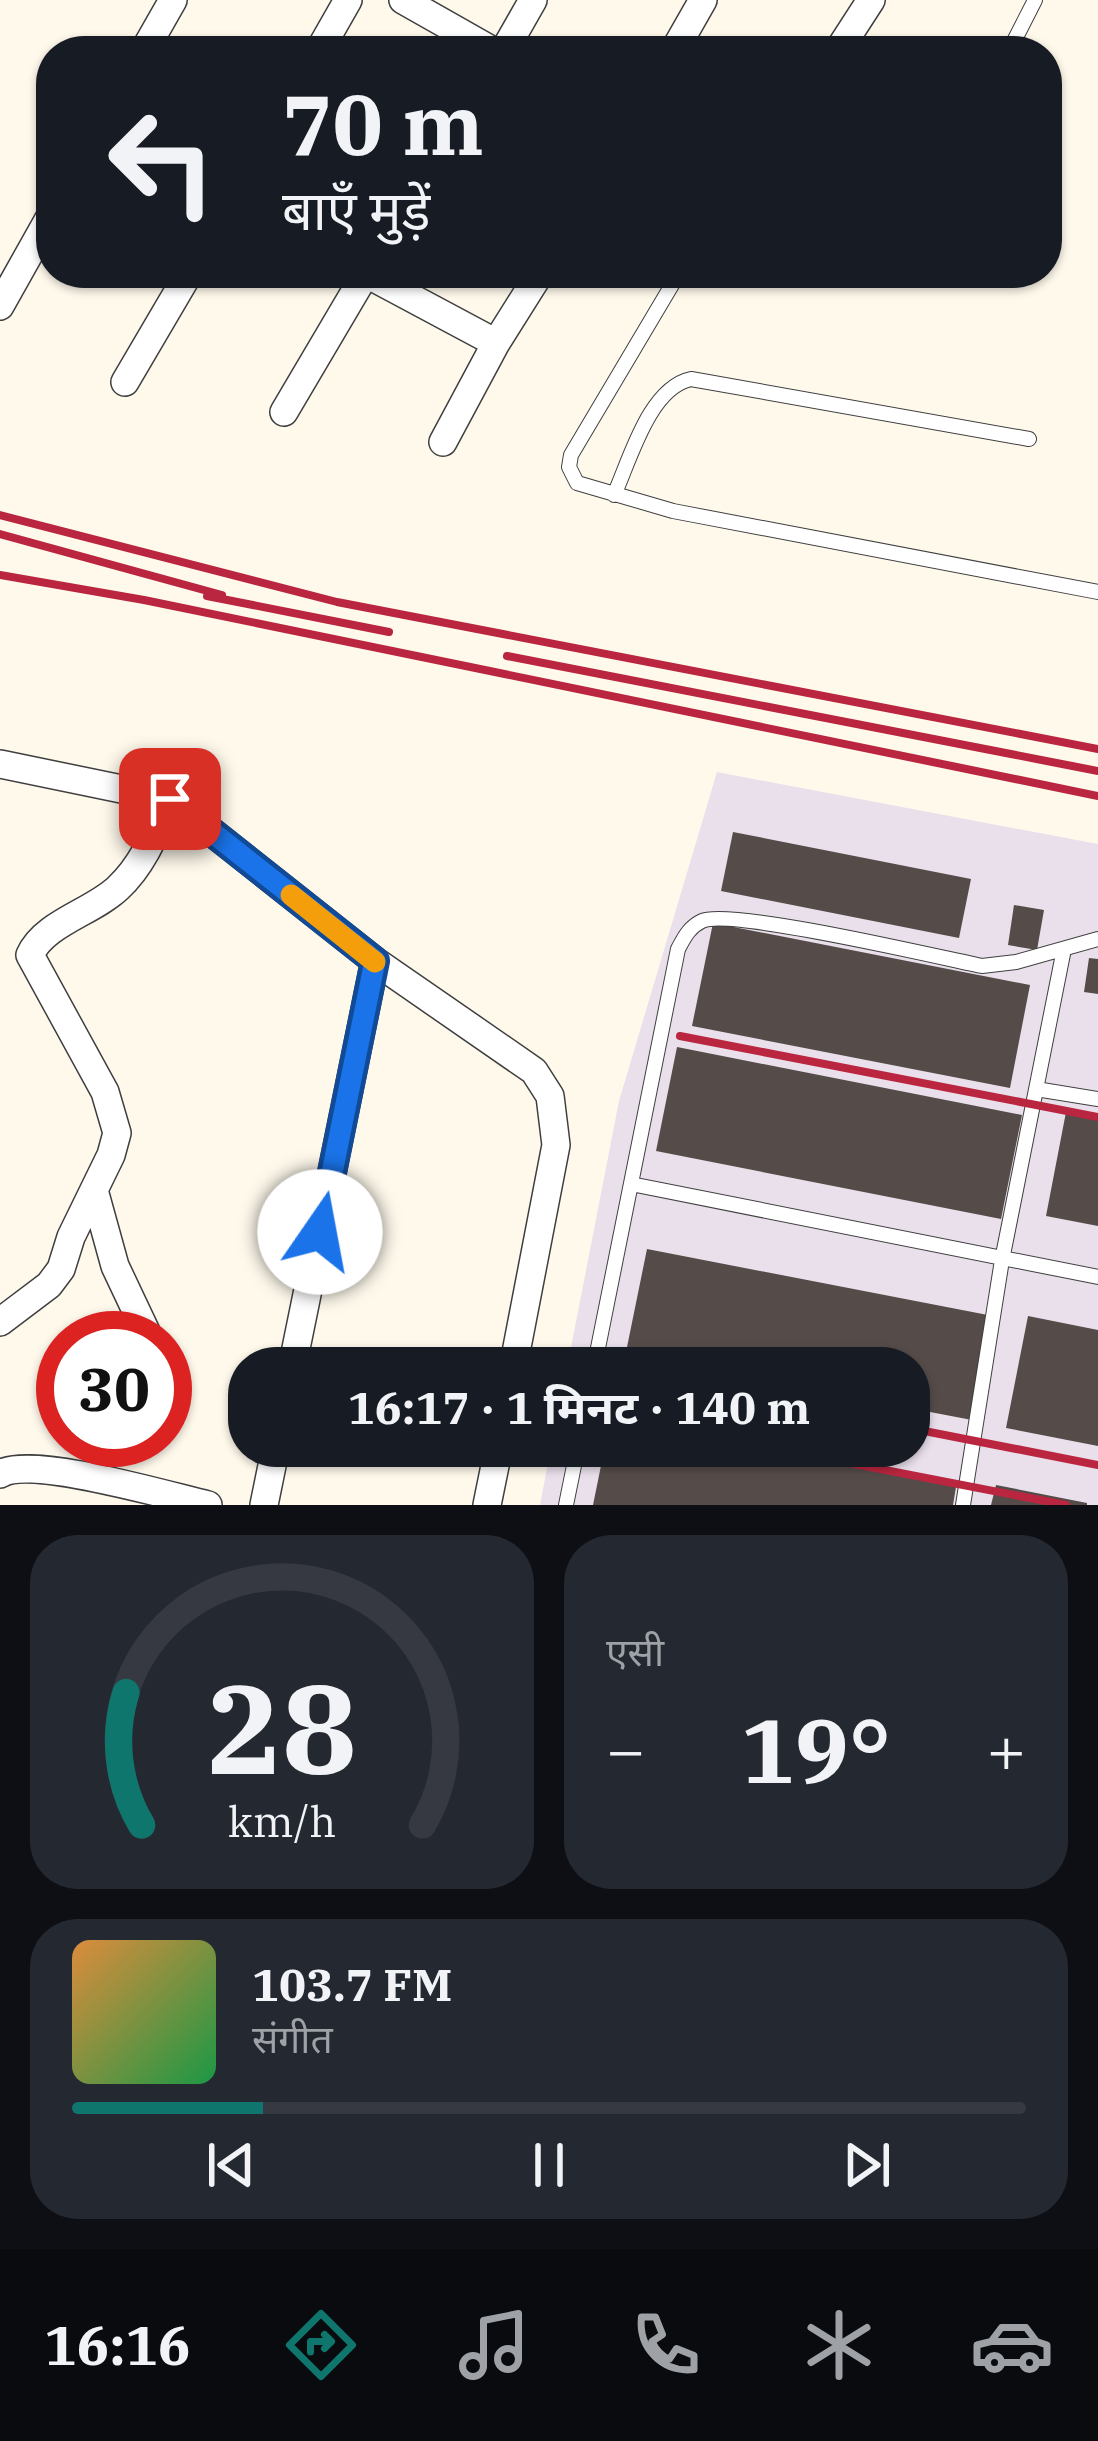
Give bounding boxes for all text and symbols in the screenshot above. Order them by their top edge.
text: 70 m [282,69,484,178]
icon: left [84,84,240,240]
text: बाएँ मुड़ें [282,175,430,245]
pin [119,748,221,850]
icon: arrive [137,766,203,832]
position arrow [257,1169,383,1295]
speed limit sign: 30 [36,1311,192,1467]
text: 16:17 · 1 मिनट · 140 m [348,1378,810,1436]
text: एसी [606,1626,664,1677]
text: 28 [207,1646,357,1808]
text: 19° [741,1691,891,1808]
text: − [606,1706,646,1792]
text: + [986,1706,1026,1792]
text: km/h [228,1793,336,1849]
text: 103.7 FM [252,1955,452,2013]
text: संगीत [252,2013,333,2064]
icon: previous [198,2132,264,2198]
icon: pause [516,2132,582,2198]
icon: next [834,2132,900,2198]
icon: directions [279,2303,363,2387]
icon: music [452,2303,536,2387]
icon: phone [624,2303,708,2387]
icon: climate [797,2303,881,2387]
icon: car [970,2303,1054,2387]
text: 16:16 [44,2310,190,2380]

